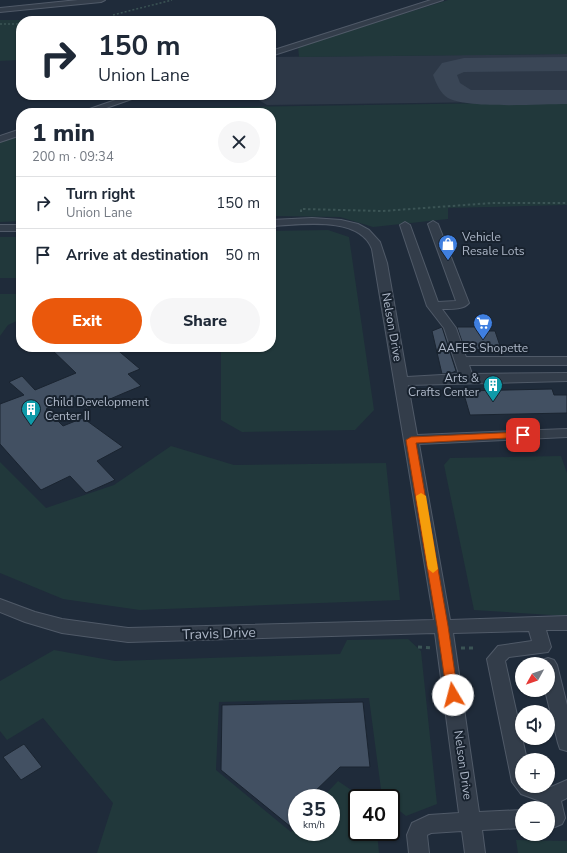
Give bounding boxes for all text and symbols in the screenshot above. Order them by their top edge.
text: 150 m [98,27,181,65]
icon: right [32,32,84,84]
text: Union Lane [98,63,189,87]
text: 1 min [32,117,95,149]
button: close [218,121,260,163]
text: 200 m · 09:34 [32,148,114,166]
text: Turn right [66,184,135,204]
icon: right [32,192,54,214]
text: 150 m [216,193,260,213]
text: Union Lane [66,204,132,222]
place label: Vehicle Resale Lots [461,229,525,259]
shop icon: Vehicle Resale Lots [437,233,459,261]
icon: arrive [32,244,54,266]
text: Arrive at destination [66,245,209,265]
text: 50 m [225,245,260,265]
street label: Nelson Drive [378,291,406,363]
button: Exit [32,298,142,344]
button: Share [150,298,260,344]
supermarket icon: AAFES Shopette [472,312,494,340]
place label: AAFES Shopette [438,340,528,356]
place label: Arts & Crafts Center [408,370,480,400]
building icon: Arts & Crafts Center [482,374,504,402]
place label: Child Development Center II [45,394,150,424]
building icon: Child Development Center II [20,398,42,426]
pin [506,418,540,452]
icon: arrive [512,424,534,446]
street label: Travis Drive [182,623,256,644]
north arrow [515,657,555,697]
map controls [515,657,555,841]
position arrow [432,674,474,716]
button: sound [515,705,555,745]
street label: Nelson Drive [450,729,476,801]
button: + [515,753,555,793]
speed limit sign: 40 [348,789,400,841]
text: 35 [302,796,326,823]
button: − [515,801,555,841]
text: km/h [303,818,325,832]

